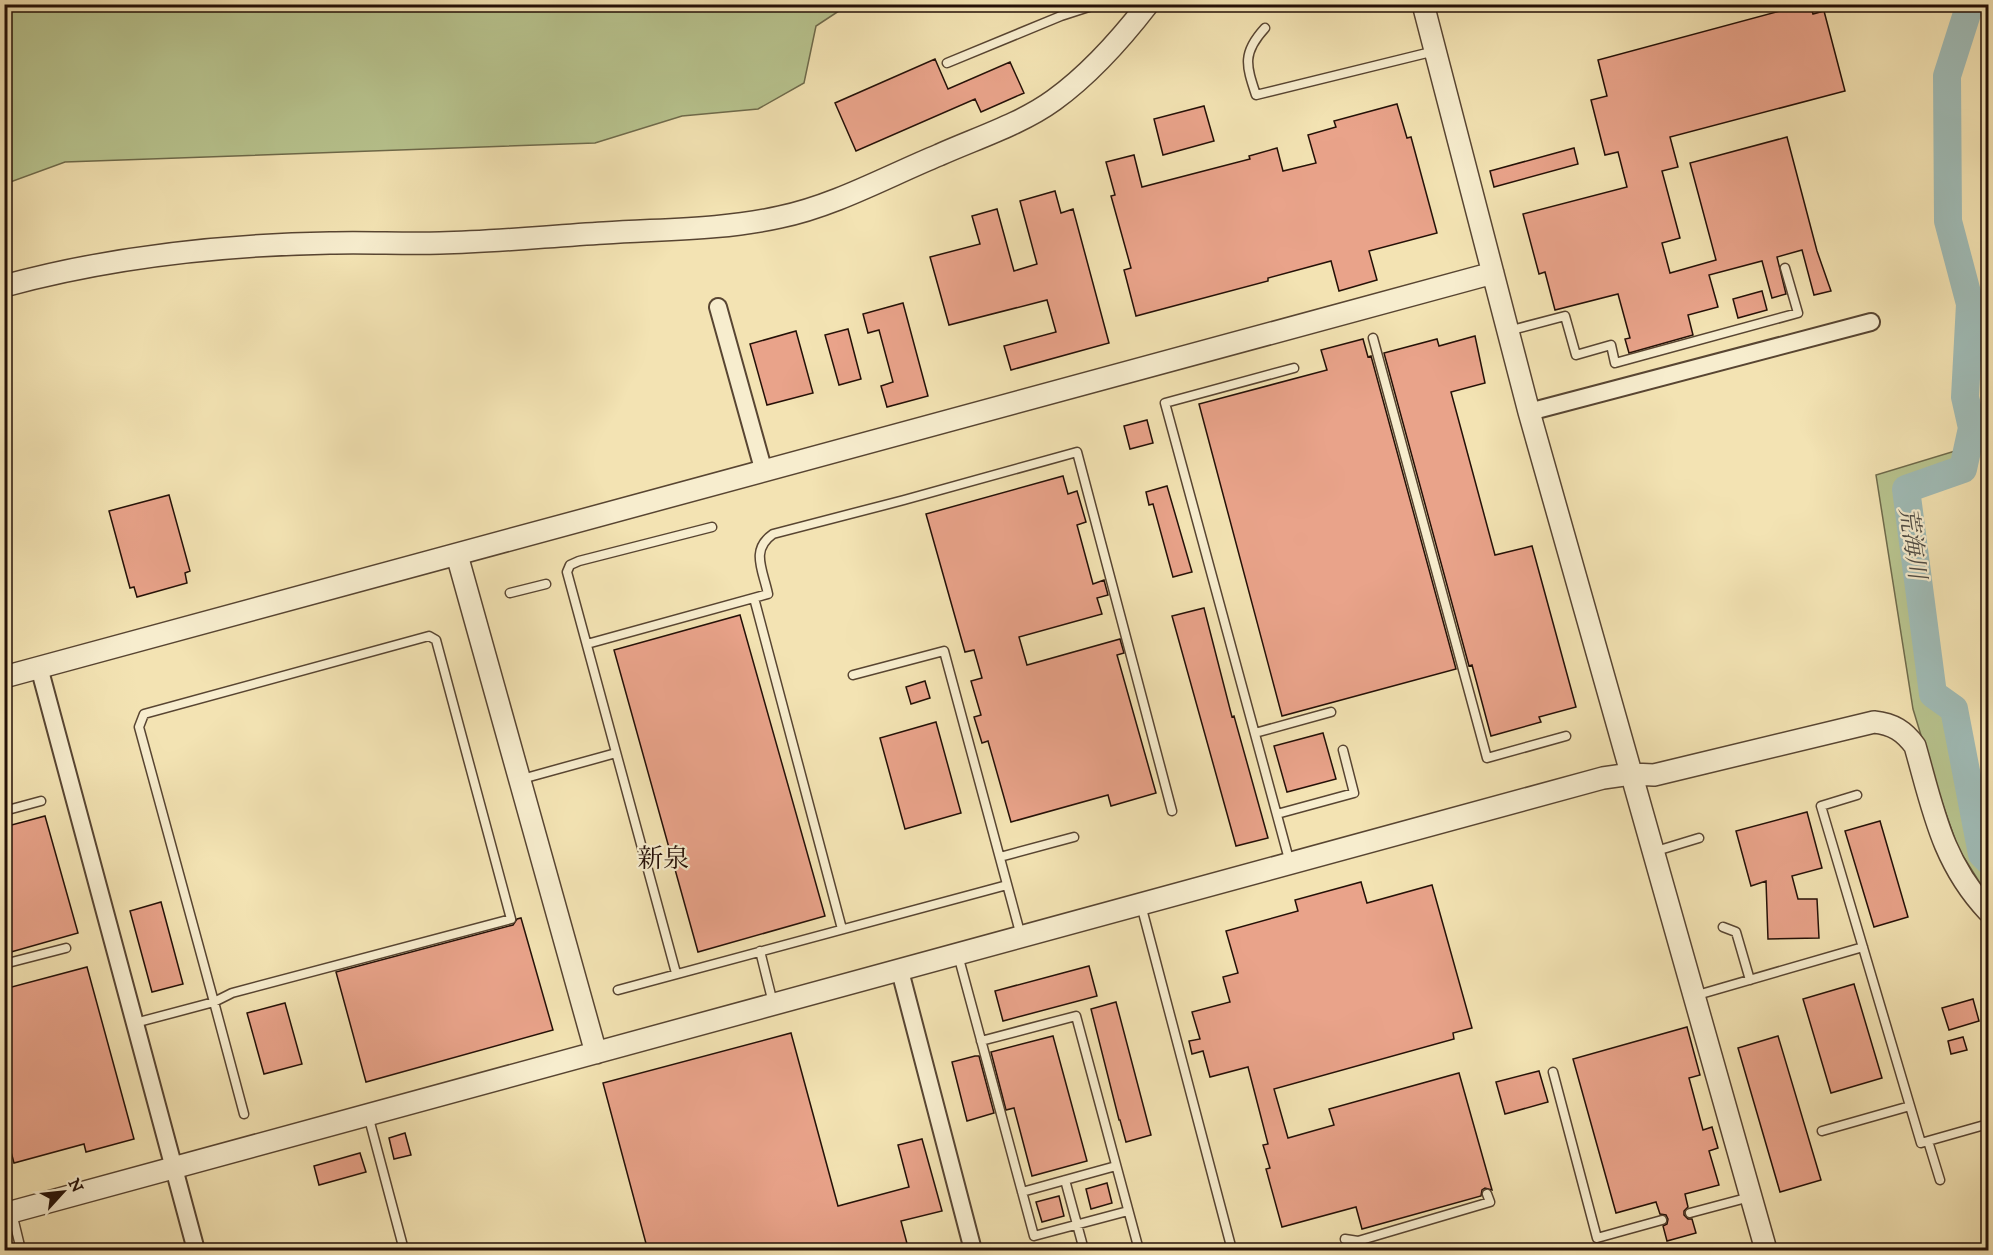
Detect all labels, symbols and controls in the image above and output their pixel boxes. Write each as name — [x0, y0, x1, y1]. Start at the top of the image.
water label: 荒海川 — [1892, 505, 1932, 584]
district label: 新泉 — [637, 843, 689, 876]
north arrow — [33, 1162, 93, 1222]
text: N — [64, 1175, 87, 1196]

